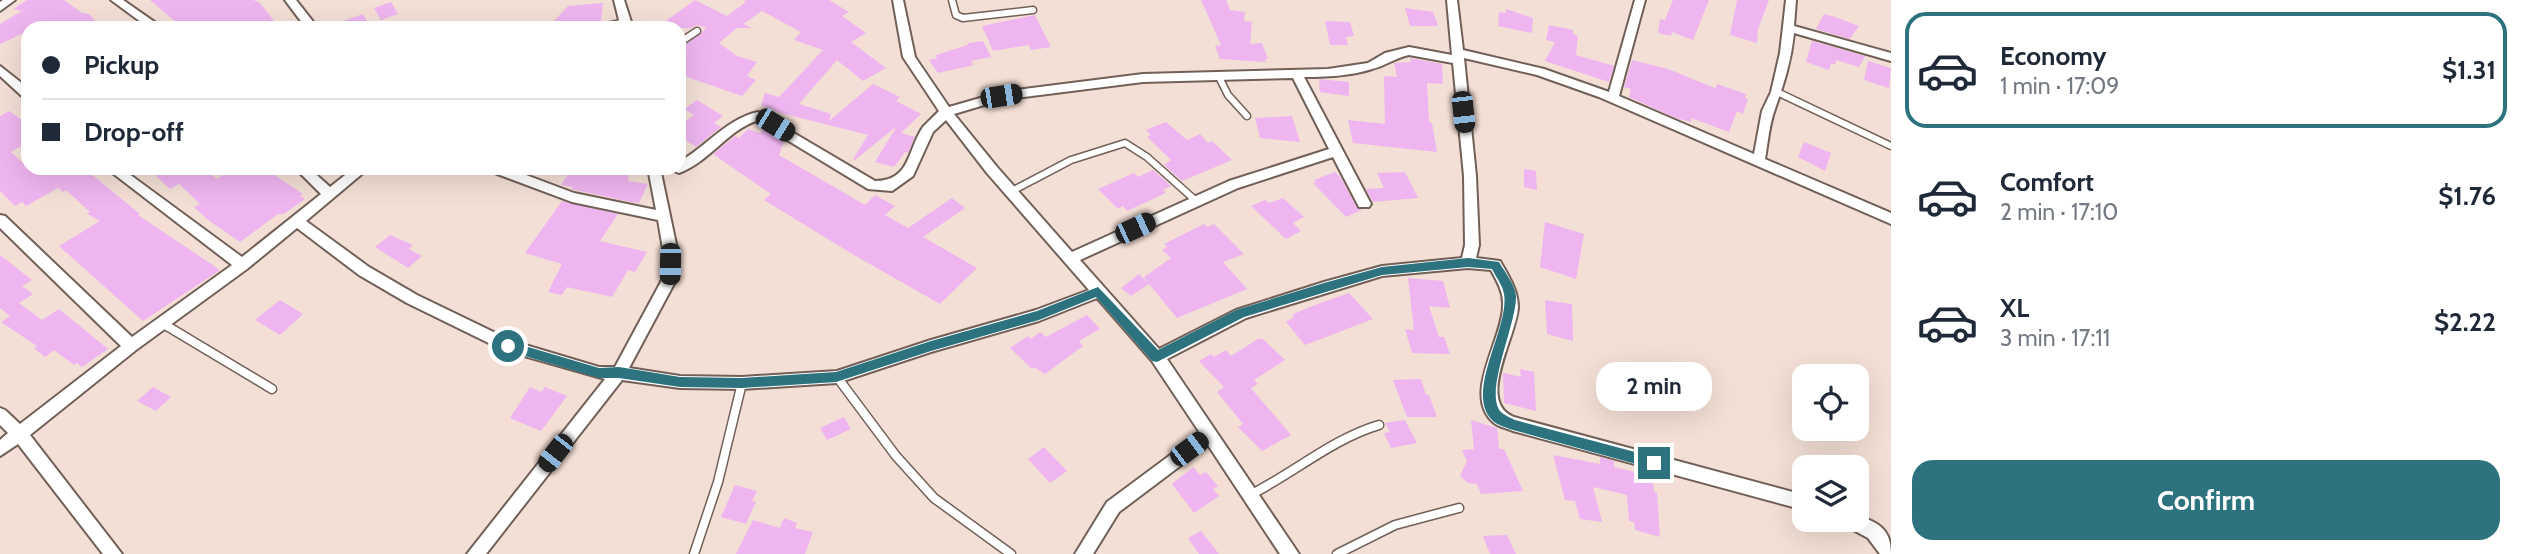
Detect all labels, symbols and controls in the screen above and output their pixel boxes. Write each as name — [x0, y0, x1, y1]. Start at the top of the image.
icon: car — [1916, 39, 1979, 102]
text: Economy — [2000, 40, 2106, 72]
text: Pickup — [84, 49, 159, 81]
text: $1.31 — [2442, 54, 2496, 86]
text: 1 min · 17:09 — [2000, 72, 2119, 100]
car — [979, 82, 1024, 110]
car — [1451, 90, 1476, 134]
car — [752, 105, 799, 145]
text: Drop-off — [84, 116, 184, 148]
icon: car — [1916, 165, 1979, 228]
text: Comfort — [2000, 166, 2094, 198]
text: $1.76 — [2438, 180, 2496, 212]
text: 2 min · 17:10 — [2000, 198, 2118, 226]
car — [1112, 210, 1159, 246]
car — [660, 243, 681, 285]
icon: car — [1916, 291, 1979, 354]
text: XL — [2000, 292, 2029, 324]
text: $2.22 — [2434, 306, 2496, 338]
text: 3 min · 17:11 — [2000, 324, 2110, 352]
route start — [492, 330, 524, 362]
callout: 2 min — [1596, 362, 1712, 410]
map controls — [1792, 364, 1869, 532]
button: locate — [1792, 364, 1869, 441]
text: 2 min — [1626, 372, 1682, 400]
car — [1166, 428, 1213, 470]
car — [534, 430, 577, 476]
route end — [1638, 447, 1670, 479]
button: layers — [1792, 455, 1869, 532]
button: Confirm — [1912, 460, 2500, 540]

